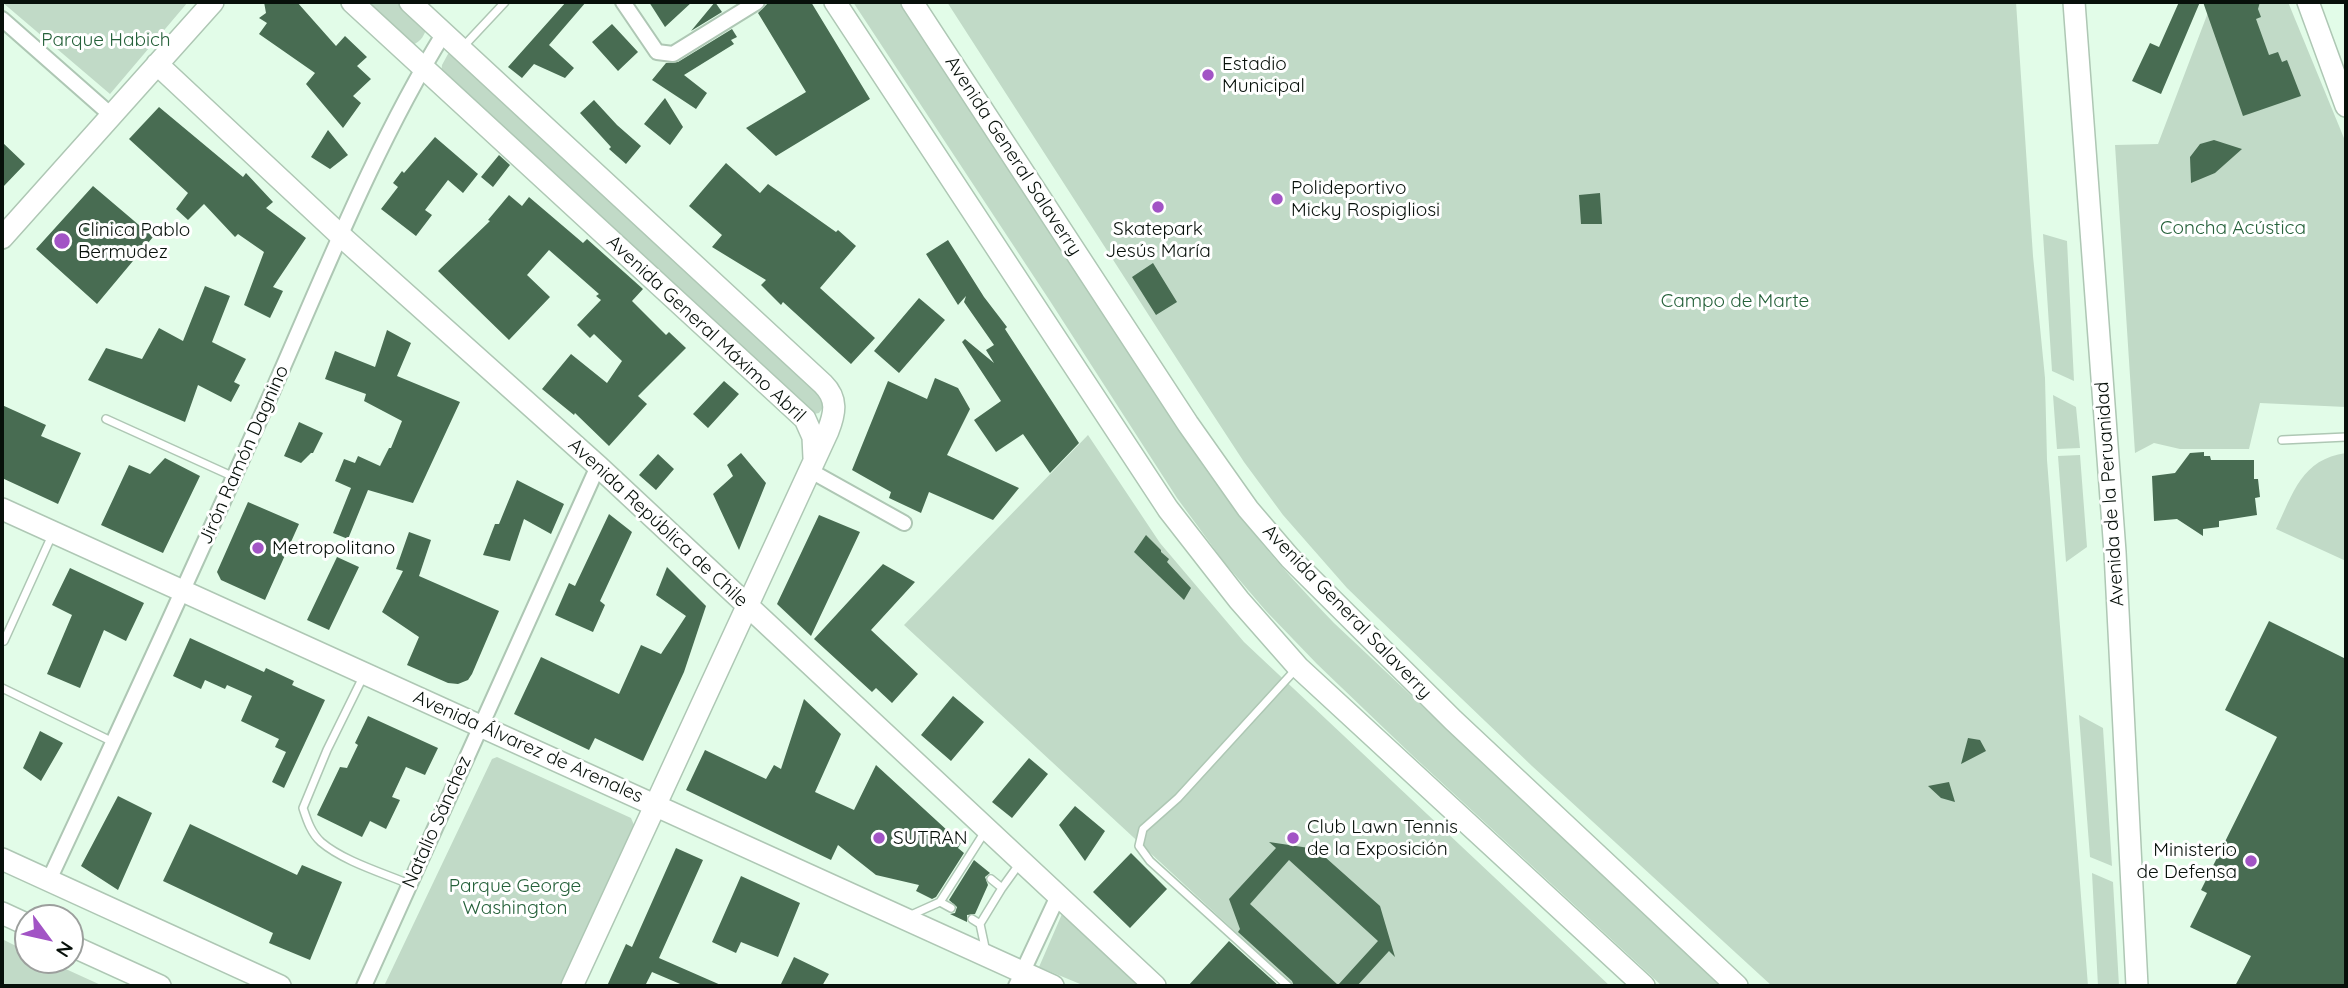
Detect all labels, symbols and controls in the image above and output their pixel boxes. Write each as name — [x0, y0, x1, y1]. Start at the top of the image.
park label: Parque Habich — [41, 29, 171, 51]
street label: Avenida General Salaverry — [940, 52, 1086, 260]
place label: Estadio Municipal — [1222, 53, 1305, 97]
marker: Estadio Municipal — [1200, 67, 1216, 83]
place label: Polideportivo Micky Rospigliosi — [1291, 177, 1440, 221]
marker: Polideportivo Micky Rospigliosi — [1269, 191, 1285, 207]
marker: Skatepark Jesús María — [1150, 199, 1166, 215]
park label: Concha Acústica — [2160, 217, 2306, 239]
place label: Skatepark Jesús María — [1105, 218, 1211, 262]
place label: Clinica Pablo Bermudez — [78, 219, 190, 263]
marker: Clinica Pablo Bermudez — [52, 231, 72, 251]
street label: Avenida General Máximo Abril — [602, 231, 810, 427]
park label: Campo de Marte — [1661, 290, 1809, 312]
street label: Jirón Ramón Dagnino — [194, 362, 294, 548]
street label: Avenida de la Peruanidad — [2091, 381, 2129, 607]
street label: Avenida República de Chile — [563, 434, 753, 612]
street label: Avenida General Salaverry — [1258, 520, 1436, 704]
place label: Metropolitano — [272, 537, 395, 559]
marker: Metropolitano — [250, 540, 266, 556]
street label: Avenida Álvarez de Arenales — [410, 686, 646, 808]
street label: Natalio Sánchez — [398, 752, 476, 892]
place label: Club Lawn Tennis de la Exposición — [1307, 816, 1458, 860]
place label: SUTRAN — [893, 827, 968, 849]
marker: SUTRAN — [871, 830, 887, 846]
marker: Club Lawn Tennis de la Exposición — [1285, 830, 1301, 846]
place label: Ministerio de Defensa — [2137, 839, 2237, 883]
marker: Ministerio de Defensa — [2243, 853, 2259, 869]
park label: Parque George Washington — [449, 875, 581, 919]
north arrow — [14, 904, 84, 974]
text: N — [51, 937, 79, 962]

